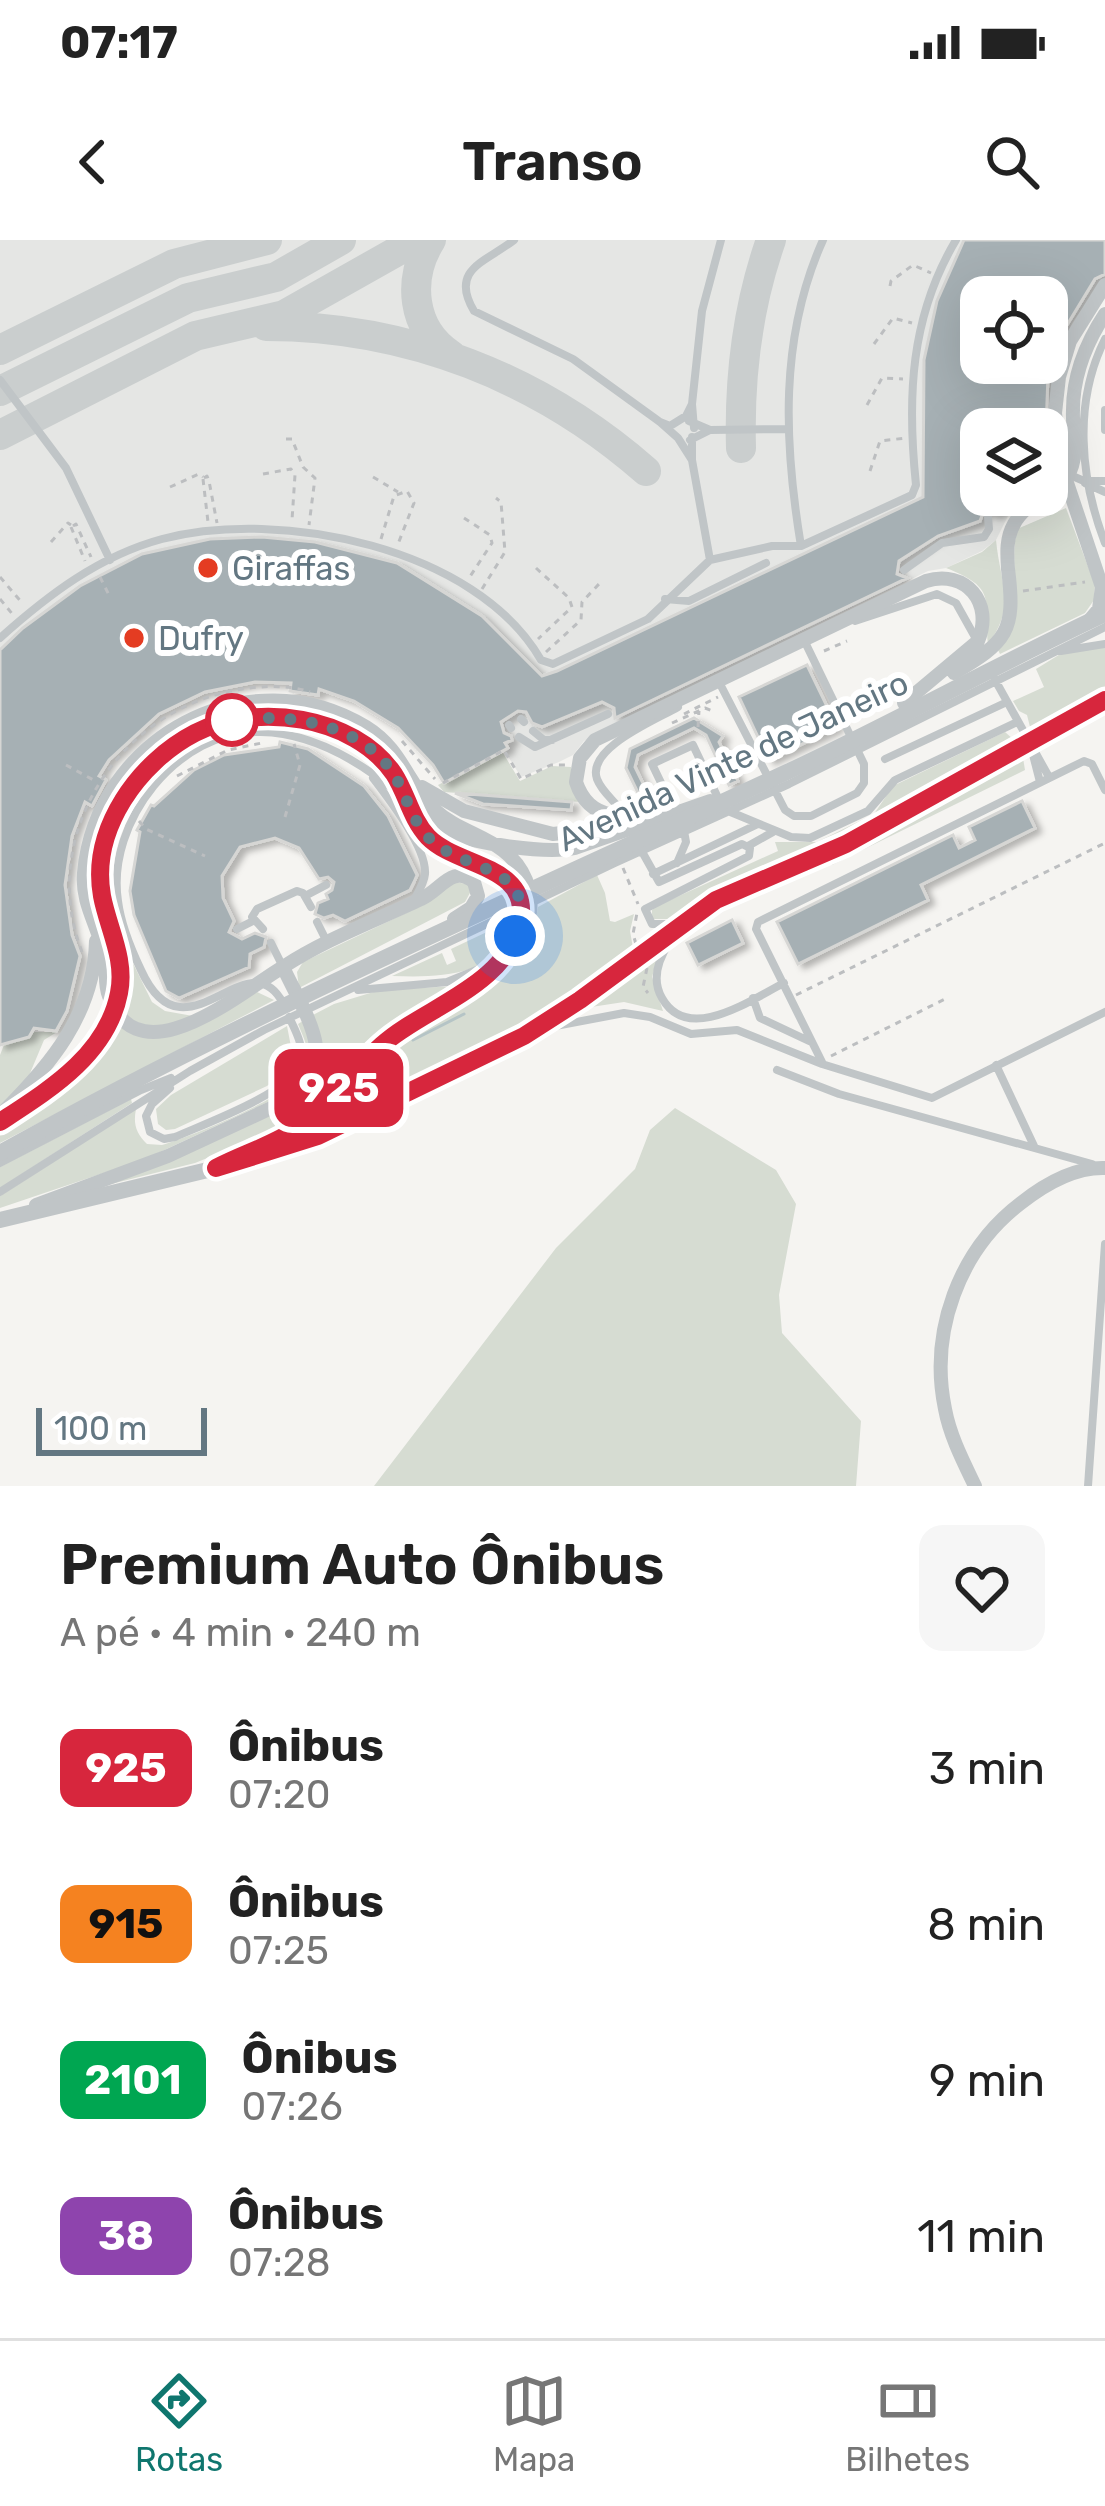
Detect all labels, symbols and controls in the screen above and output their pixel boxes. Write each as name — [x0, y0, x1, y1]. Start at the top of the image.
text: 07:17 — [60, 16, 178, 69]
icon: back — [60, 129, 126, 195]
icon: search — [979, 129, 1045, 195]
text: Transo — [462, 130, 643, 194]
map controls — [960, 276, 1068, 516]
button: locate — [960, 276, 1068, 384]
button: layers — [960, 408, 1068, 516]
place label: Giraffas — [232, 549, 350, 588]
marker: Giraffas — [195, 555, 221, 581]
place label: Dufry — [158, 619, 244, 658]
marker: Dufry — [121, 625, 147, 651]
street label: Avenida Vinte de Janeiro — [552, 663, 914, 859]
unlabelled marker — [207, 695, 257, 745]
your location — [485, 906, 545, 966]
line badge: 925 — [270, 1049, 408, 1127]
text: 925 — [298, 1063, 380, 1113]
scale bar — [36, 1402, 207, 1455]
text: 100 m — [54, 1409, 147, 1448]
button: heart — [919, 1525, 1045, 1651]
text: Premium Auto Ônibus — [60, 1531, 664, 1598]
text: A pé · 4 min · 240 m — [60, 1610, 421, 1656]
text: Ônibus — [228, 1719, 384, 1772]
text: 3 min — [929, 1742, 1045, 1795]
text: 925 — [85, 1743, 167, 1793]
text: 07:20 — [228, 1772, 330, 1818]
text: Ônibus — [228, 1875, 384, 1928]
text: 8 min — [927, 1898, 1045, 1951]
text: 915 — [89, 1899, 163, 1949]
text: 07:25 — [228, 1928, 329, 1974]
text: Ônibus — [242, 2031, 398, 2084]
text: 9 min — [929, 2054, 1045, 2107]
text: 2101 — [84, 2055, 182, 2105]
text: 07:26 — [242, 2084, 343, 2130]
text: Ônibus — [228, 2187, 384, 2240]
text: 11 min — [917, 2210, 1045, 2263]
text: 38 — [98, 2211, 154, 2261]
text: 07:28 — [228, 2240, 330, 2286]
tab: Rotas — [135, 2368, 223, 2479]
tab: Mapa — [493, 2368, 575, 2479]
tab: Bilhetes — [845, 2368, 970, 2479]

